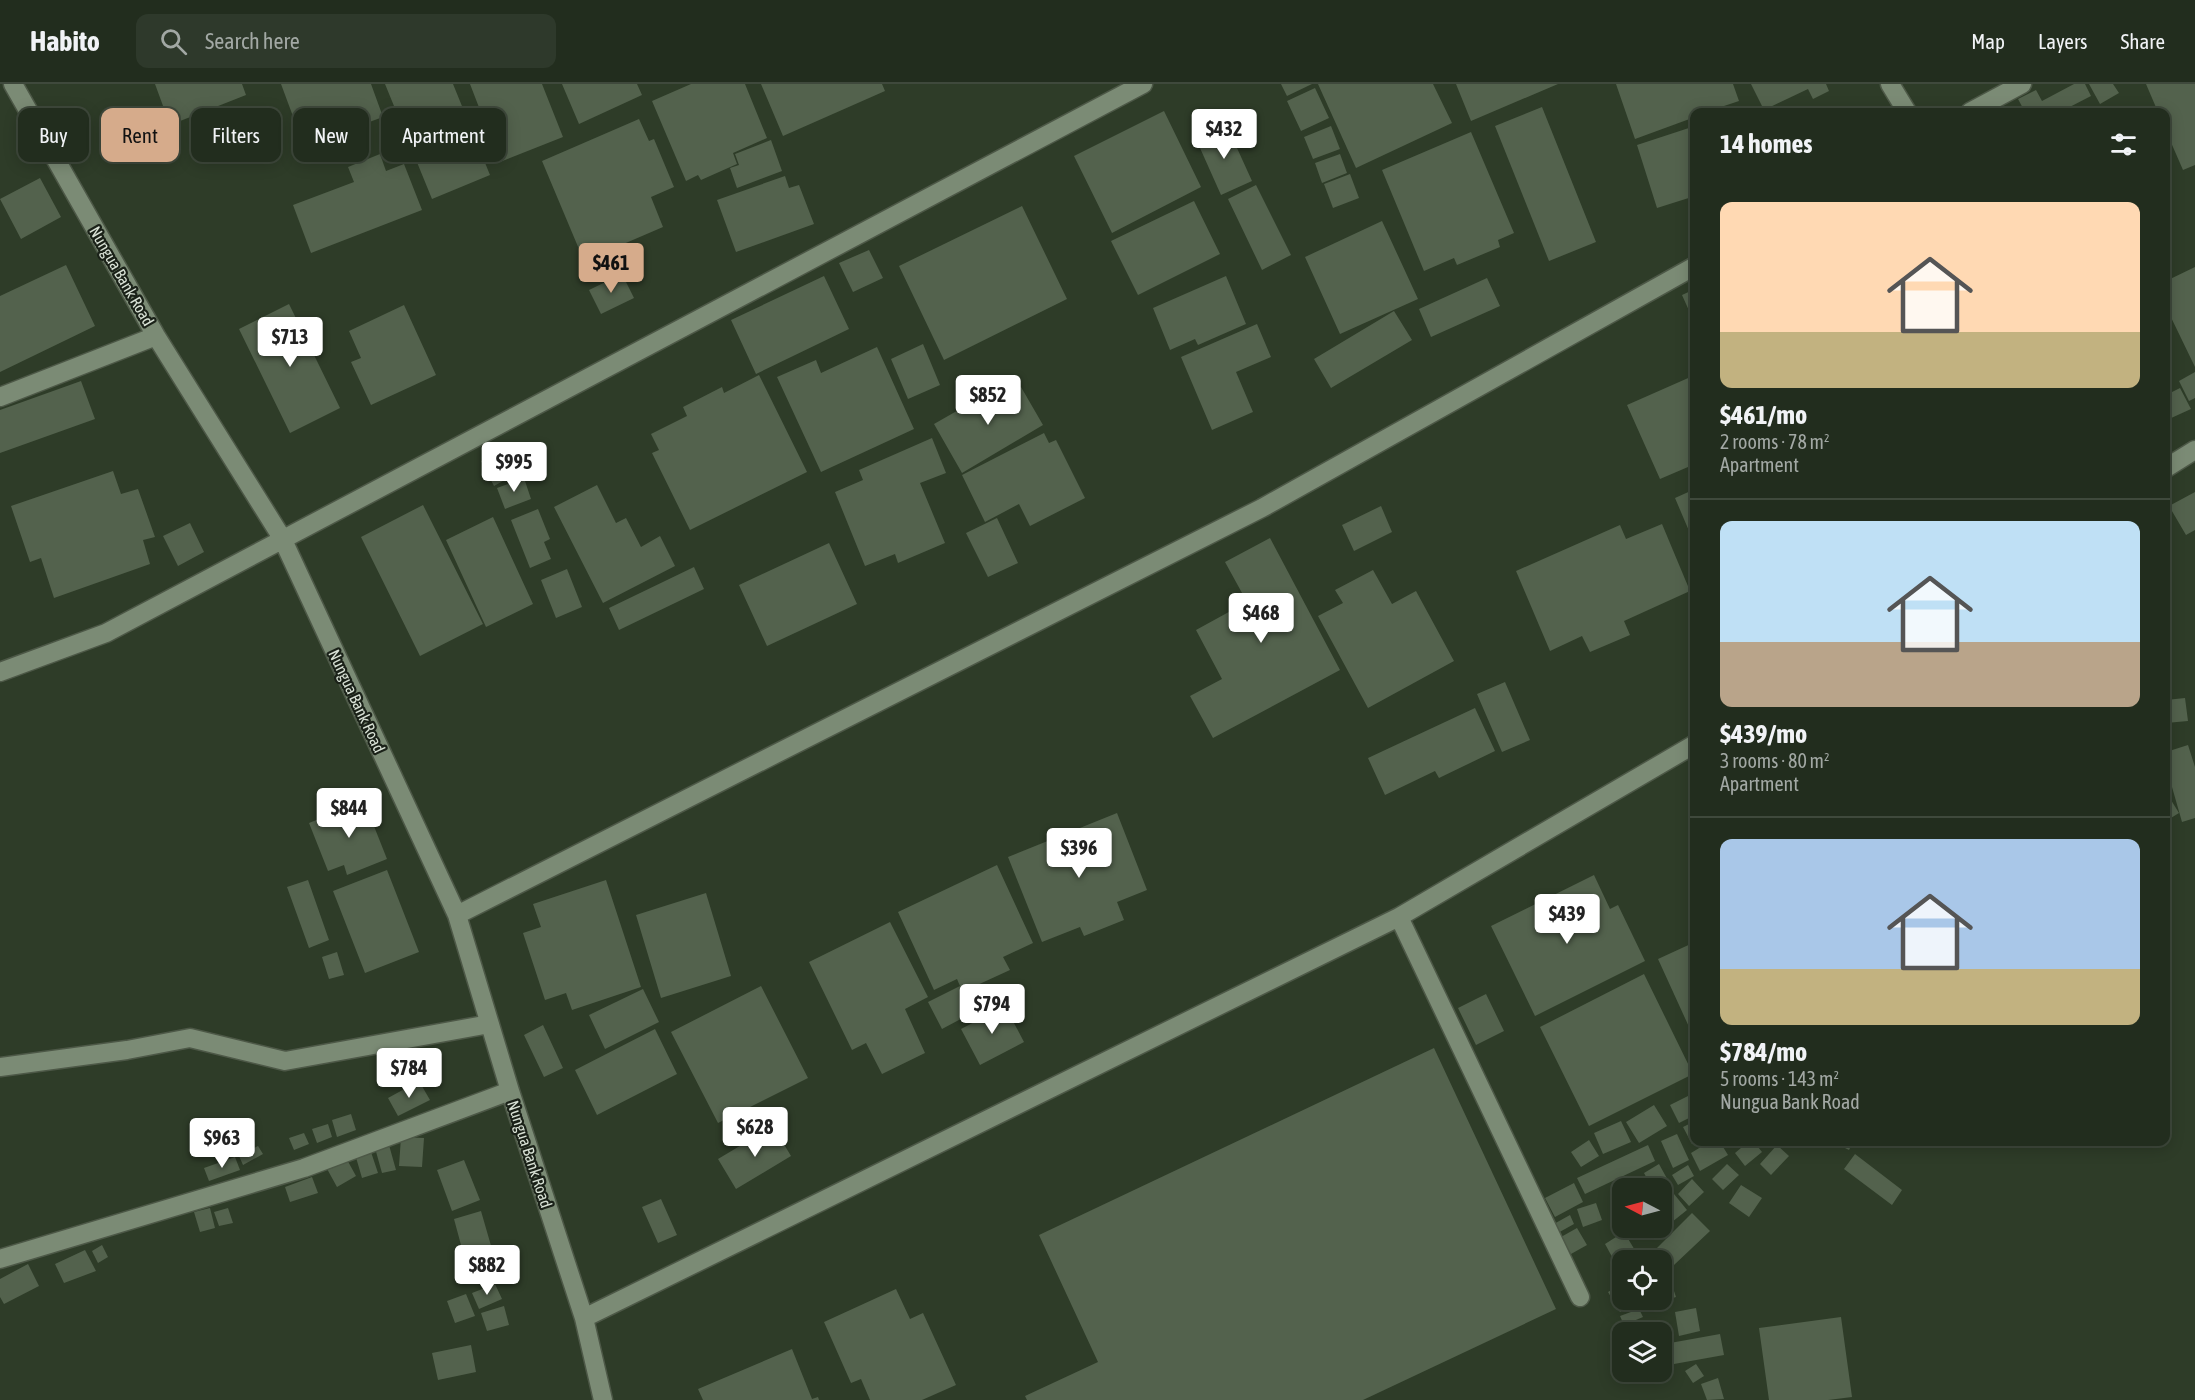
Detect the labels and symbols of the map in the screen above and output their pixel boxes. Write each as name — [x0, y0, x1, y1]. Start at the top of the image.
pin: $432 — [1188, 109, 1260, 160]
street label: Nungua Bank Road — [85, 223, 158, 329]
pin: $461 — [575, 243, 647, 294]
pin: $713 — [254, 317, 326, 368]
pin: $852 — [952, 375, 1024, 426]
pin: $995 — [478, 442, 550, 493]
pin: $468 — [1225, 593, 1297, 644]
street label: Nungua Bank Road — [324, 647, 389, 756]
pin: $844 — [313, 788, 385, 839]
pin: $396 — [1043, 828, 1115, 879]
pin: $439 — [1531, 894, 1603, 945]
pin: $794 — [956, 984, 1028, 1035]
pin: $784 — [373, 1048, 445, 1099]
street label: Nungua Bank Road — [503, 1098, 556, 1210]
pin: $628 — [719, 1107, 791, 1158]
pin: $963 — [186, 1118, 258, 1169]
north arrow — [1612, 1178, 1672, 1238]
pin: $882 — [451, 1245, 523, 1296]

